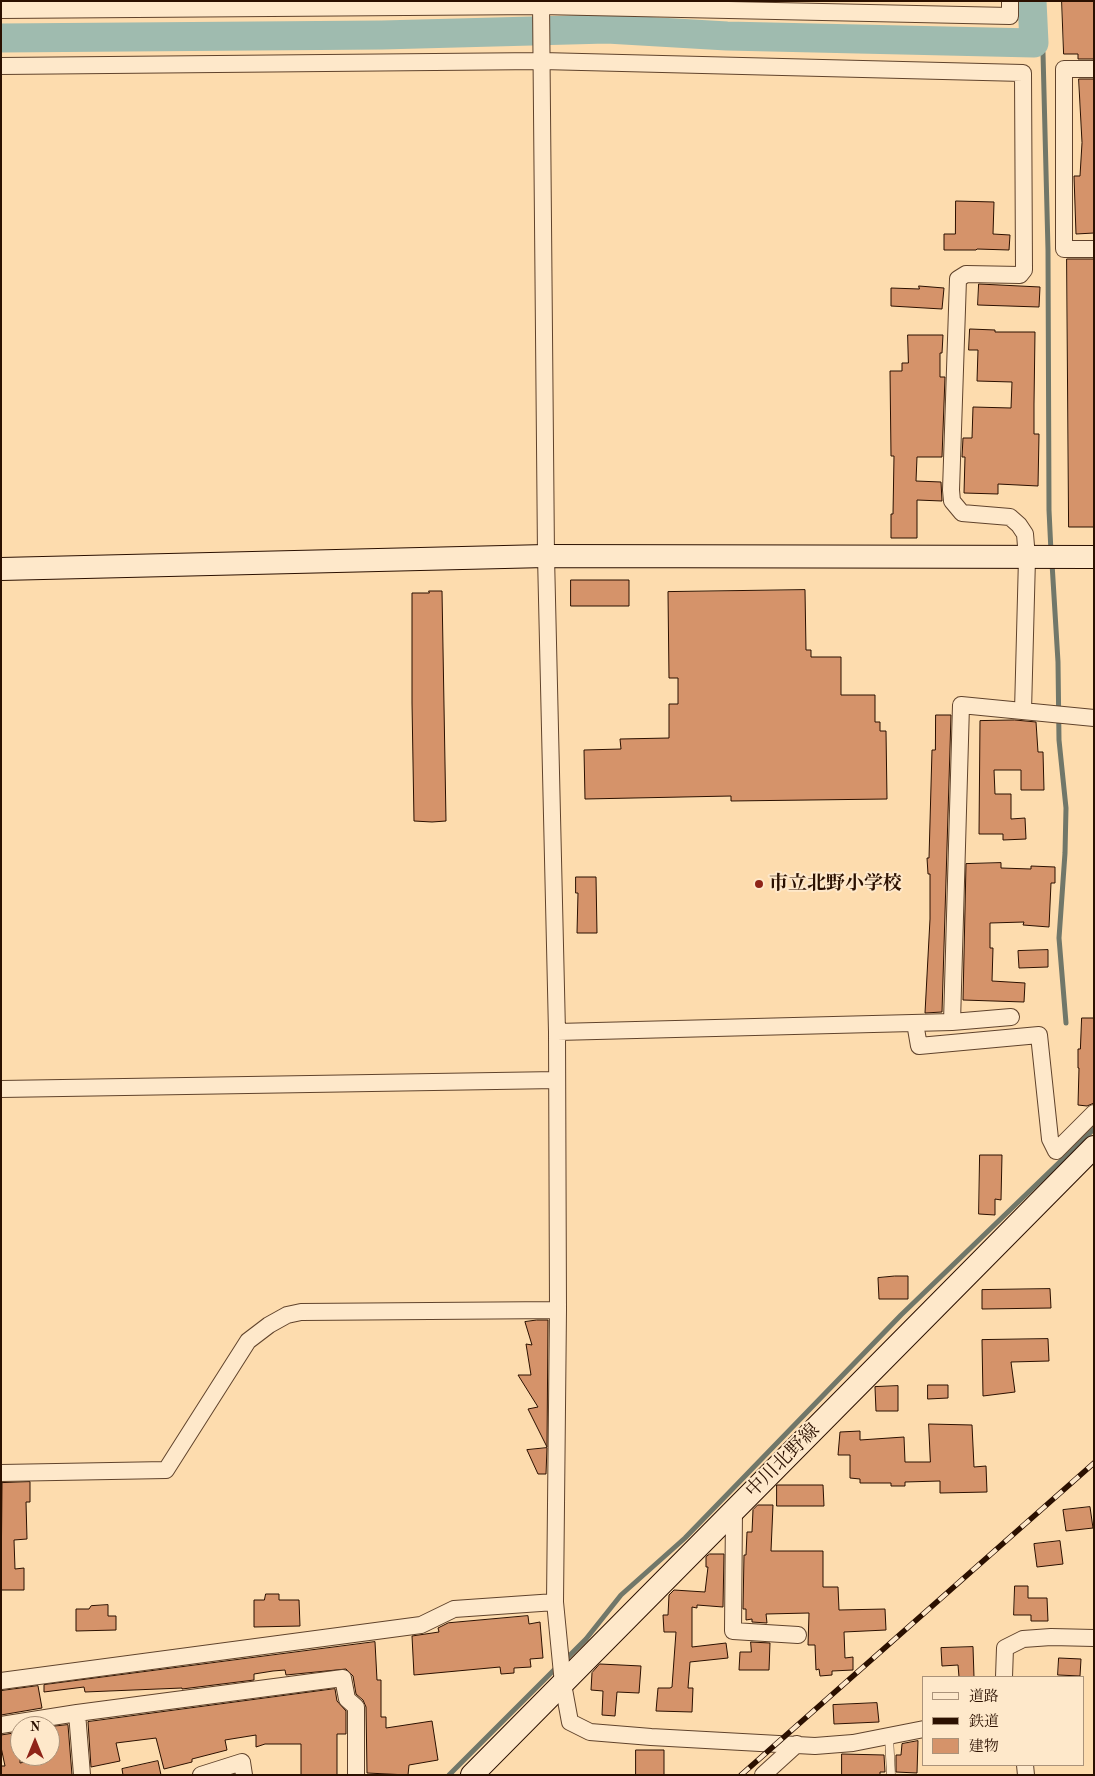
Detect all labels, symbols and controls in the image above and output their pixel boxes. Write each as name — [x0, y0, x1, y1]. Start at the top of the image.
place label: 市立北野小学校 — [769, 873, 902, 895]
marker: 市立北野小学校 — [753, 878, 765, 890]
street label: 中川北野線 — [741, 1419, 825, 1503]
legend — [922, 1676, 1085, 1766]
text: 道路 — [969, 1690, 999, 1705]
text: 鉄道 — [969, 1715, 999, 1730]
north arrow — [10, 1716, 60, 1766]
text: N — [30, 1720, 40, 1734]
text: 建物 — [969, 1740, 999, 1755]

